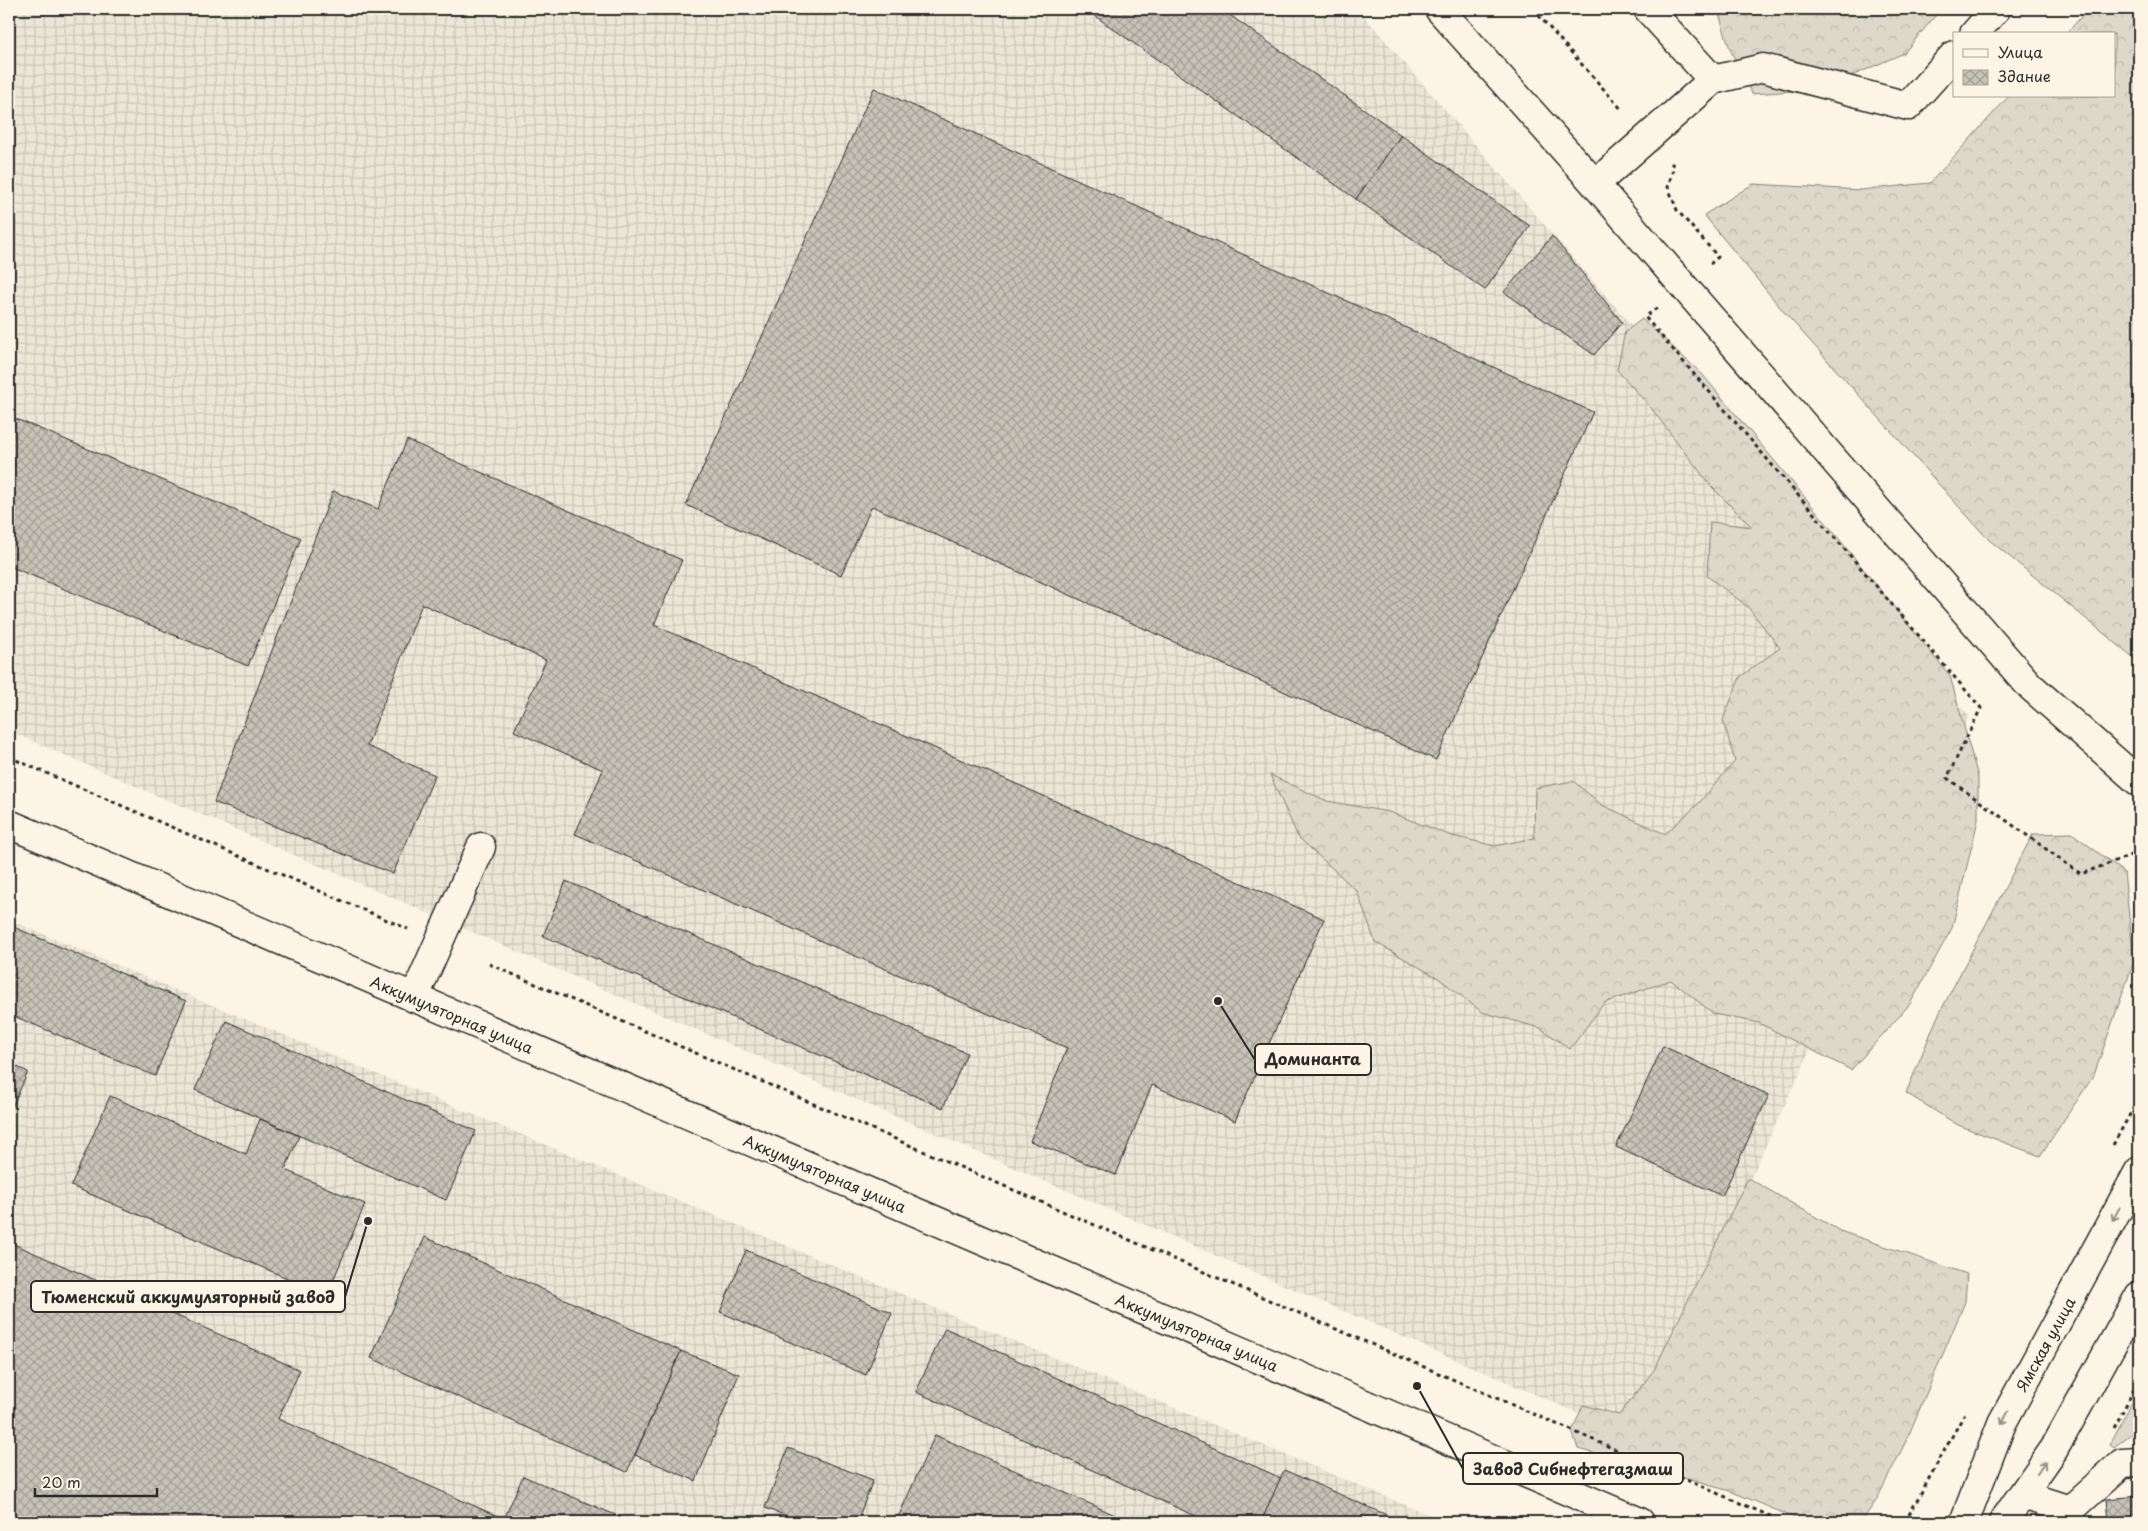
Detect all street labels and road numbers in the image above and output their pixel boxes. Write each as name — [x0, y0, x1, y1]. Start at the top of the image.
street label: Аккумуляторная улица — [367, 969, 537, 1059]
street label: Аккумуляторная улица — [740, 1128, 910, 1218]
street label: Аккумуляторная улица — [1112, 1287, 1282, 1377]
street label: Ямская улица — [2010, 1292, 2081, 1395]

